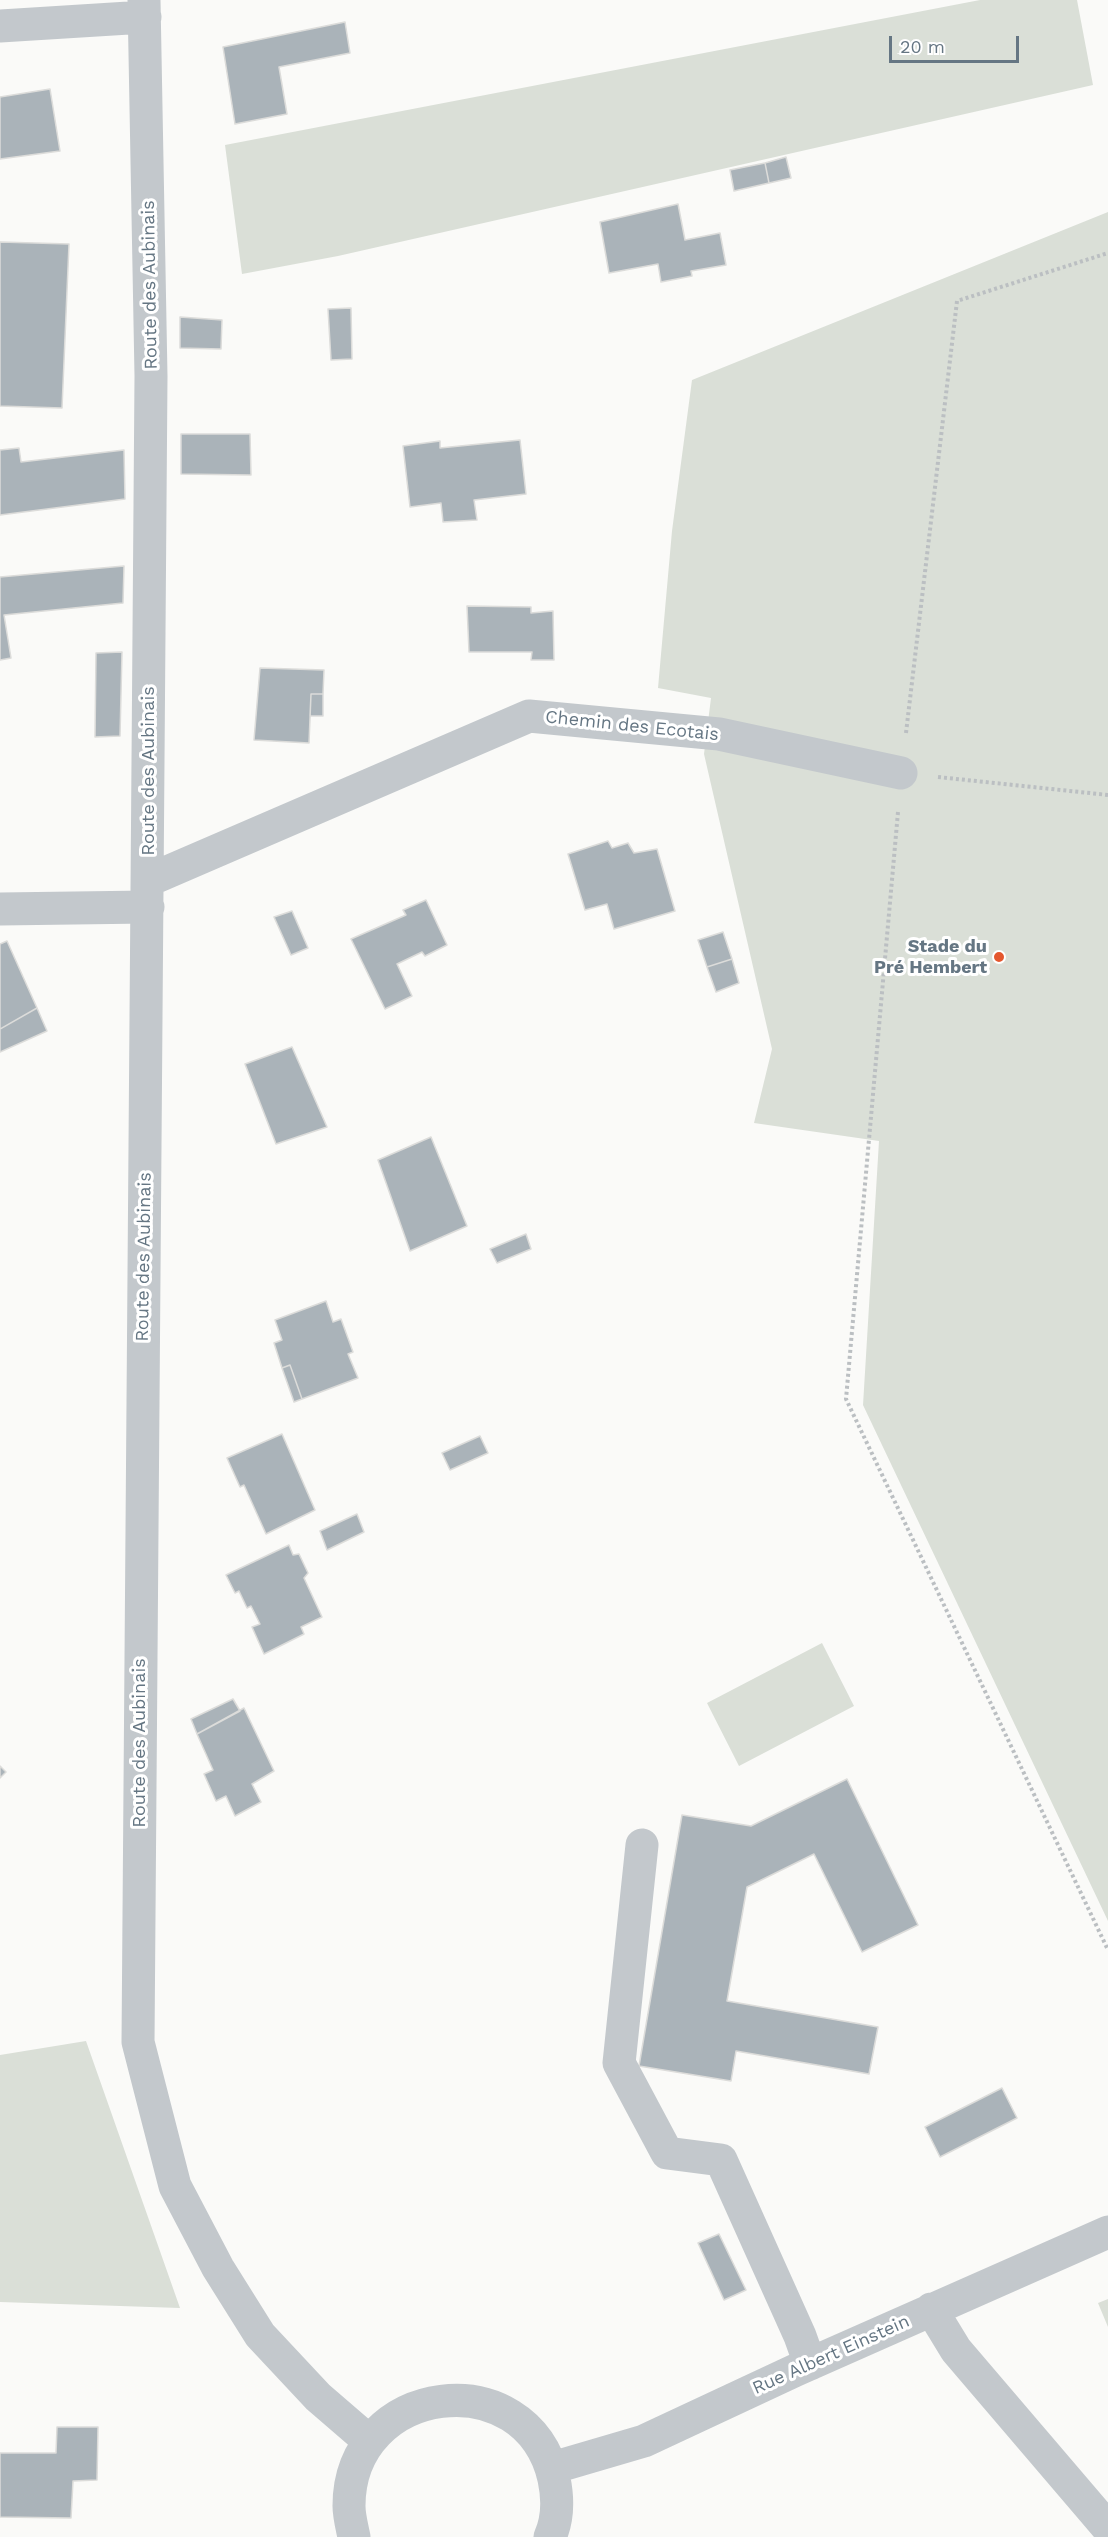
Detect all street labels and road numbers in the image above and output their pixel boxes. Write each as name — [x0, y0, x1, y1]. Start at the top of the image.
street label: Route des Aubinais — [138, 200, 162, 370]
street label: Route des Aubinais — [138, 686, 160, 856]
street label: Chemin des Ecotais — [544, 706, 720, 746]
street label: Route des Aubinais — [132, 1172, 156, 1342]
street label: Route des Aubinais — [129, 1658, 151, 1828]
street label: Rue Albert Einstein — [749, 2311, 913, 2399]

